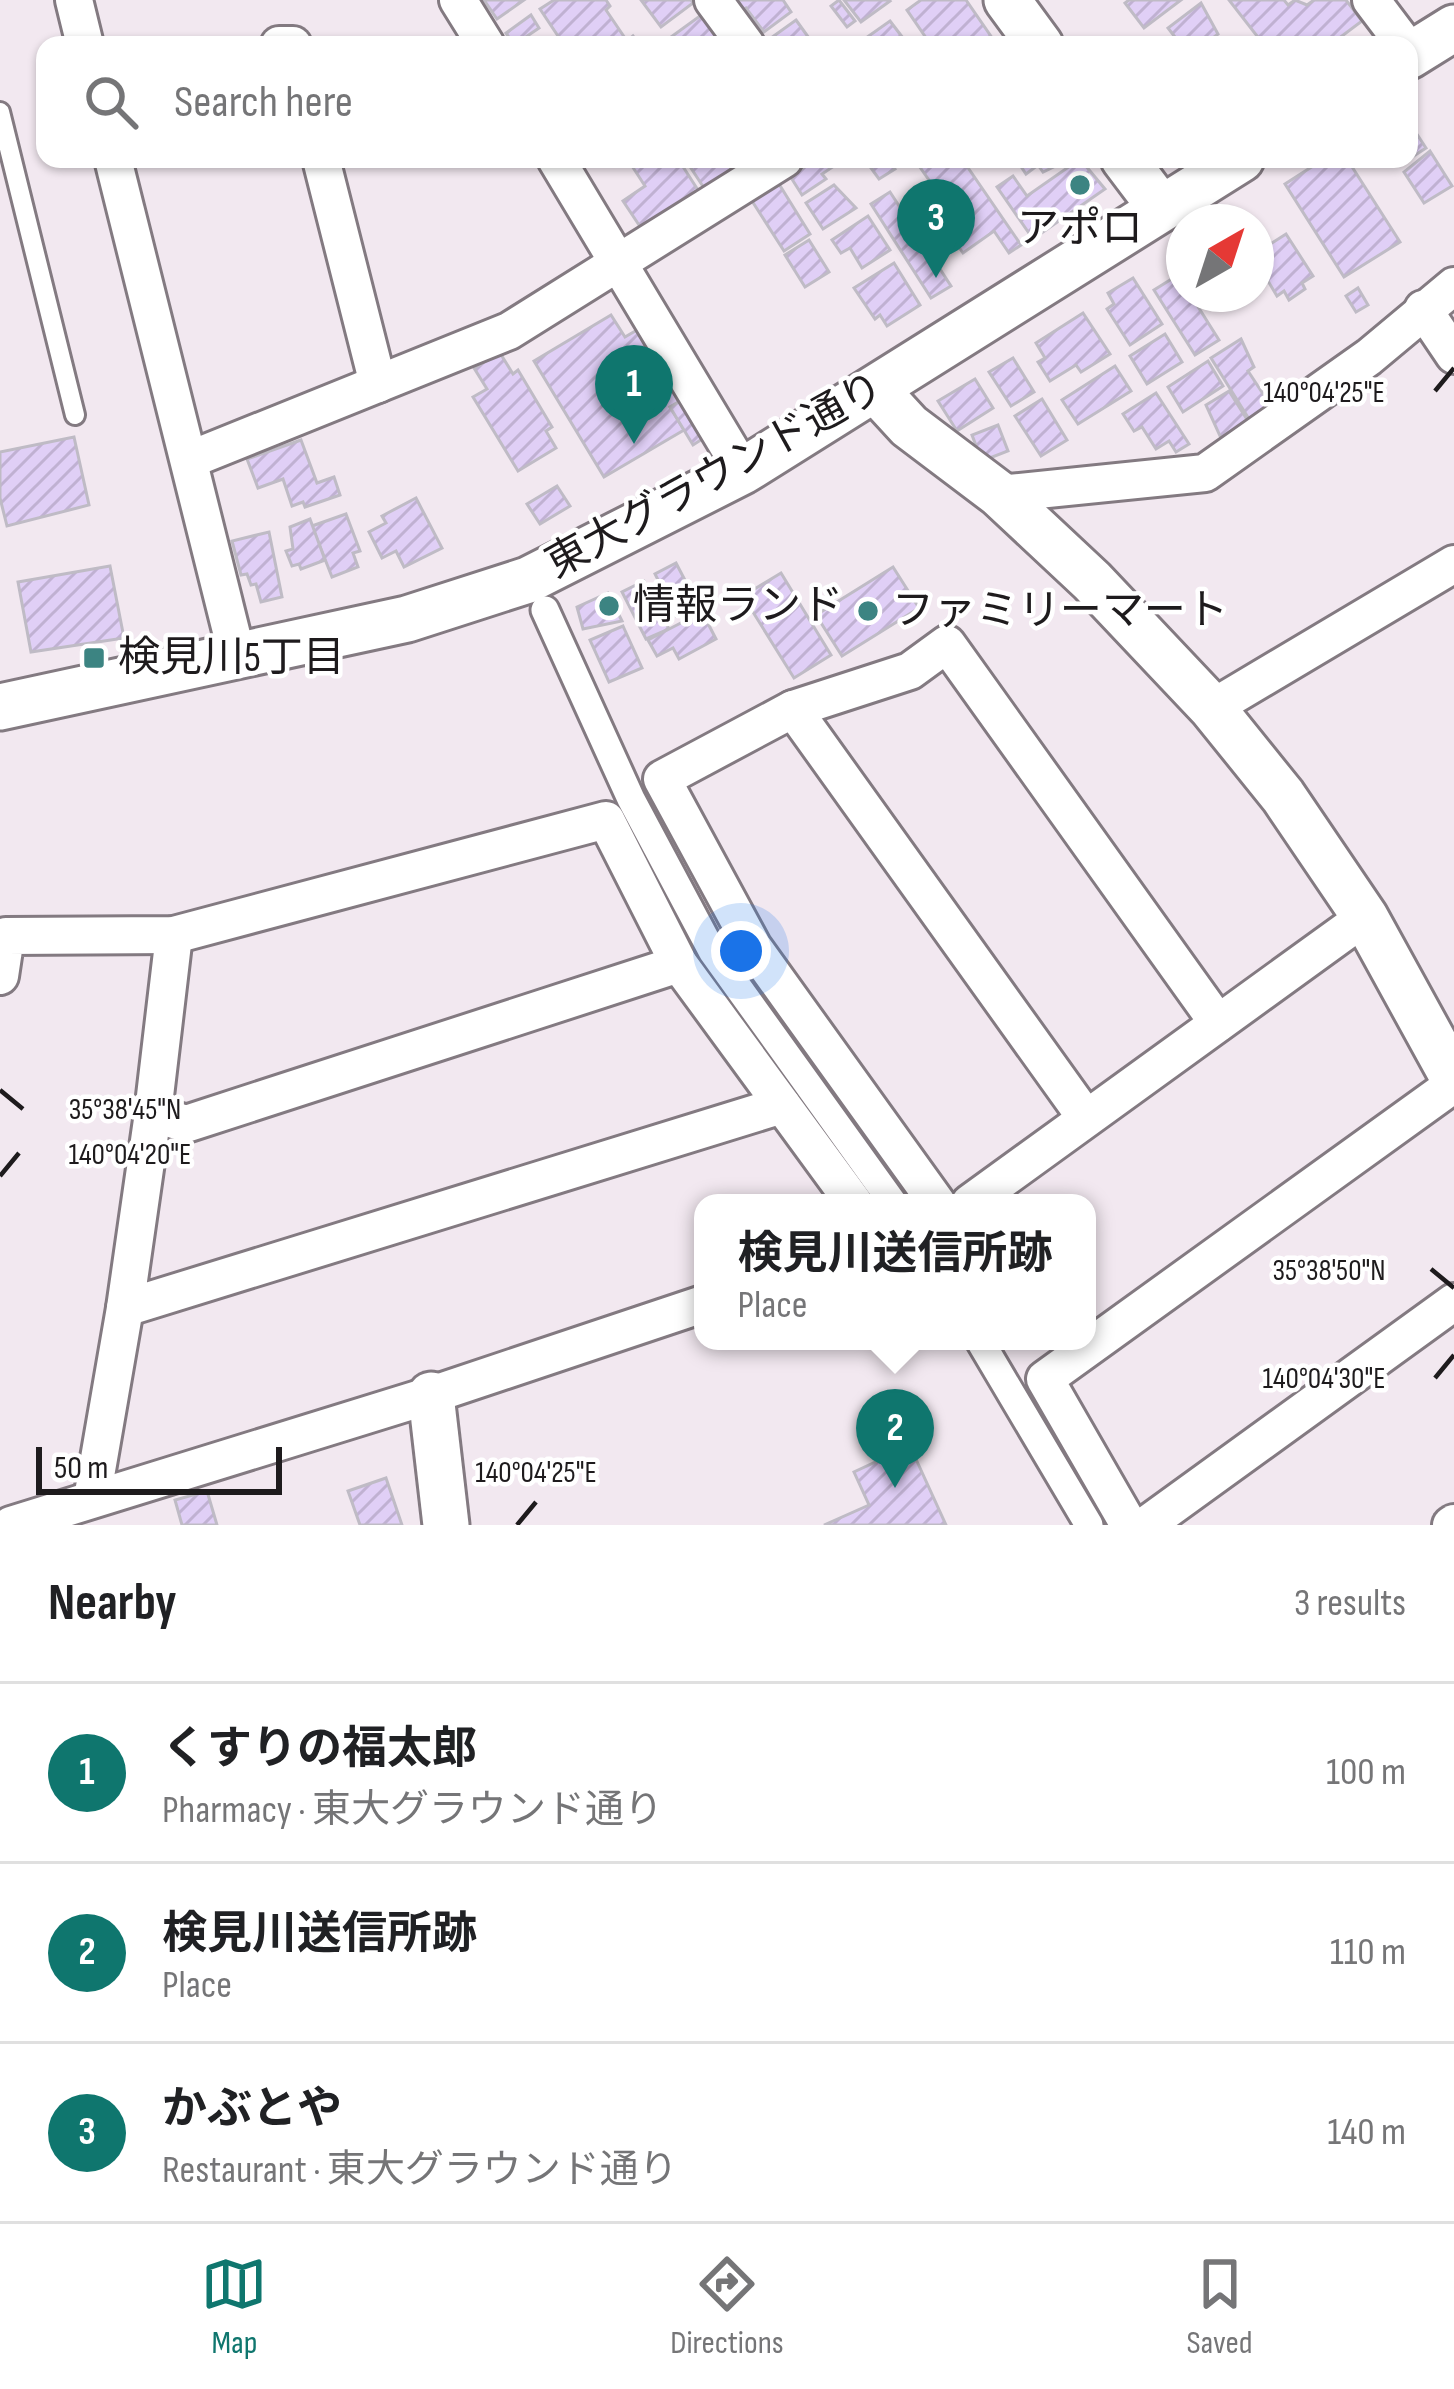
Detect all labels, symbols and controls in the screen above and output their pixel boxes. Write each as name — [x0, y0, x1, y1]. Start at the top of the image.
search box — [36, 36, 1418, 168]
icon: search — [78, 69, 144, 135]
text: Search here — [174, 75, 353, 130]
marker: アポロ — [1067, 172, 1093, 198]
pin: 3 — [897, 179, 975, 278]
place label: アポロ — [1017, 204, 1143, 255]
north arrow — [1166, 204, 1274, 312]
pin: 1 — [595, 345, 673, 444]
street label: 東大グラウンド通り — [537, 362, 893, 590]
text: 140°04'25"E — [1263, 375, 1385, 411]
place label: 情報ランド — [633, 581, 843, 632]
place label: ファミリーマート — [892, 586, 1228, 637]
marker: 情報ランド — [596, 593, 622, 619]
marker: ファミリーマート — [855, 598, 881, 624]
place label: 検見川5丁目 — [118, 633, 345, 684]
marker: 検見川5丁目 — [81, 645, 107, 671]
your location — [711, 921, 771, 981]
text: 35°38'45"N — [69, 1092, 181, 1128]
text: 140°04'20"E — [69, 1137, 191, 1173]
popup — [694, 1194, 1096, 1350]
text: 検見川送信所跡 — [737, 1227, 1053, 1282]
text: 35°38'50"N — [1272, 1253, 1386, 1289]
text: Place — [737, 1282, 807, 1329]
text: 140°04'30"E — [1262, 1361, 1386, 1397]
pin: 2 — [856, 1389, 934, 1488]
scale bar — [36, 1441, 282, 1494]
text: 50 m — [54, 1448, 108, 1488]
text: 140°04'25"E — [475, 1455, 597, 1491]
text: Nearby — [48, 1573, 177, 1634]
text: 3 results — [1294, 1580, 1406, 1627]
text: くすりの福太郎 — [162, 1722, 477, 1777]
text: 1 — [79, 1749, 95, 1796]
text: 100 m — [1326, 1749, 1406, 1796]
text: Pharmacy · 東大グラウンド通り — [162, 1787, 663, 1834]
text: 検見川送信所跡 — [162, 1907, 477, 1962]
text: 2 — [78, 1929, 96, 1976]
text: 110 m — [1330, 1929, 1406, 1976]
text: Place — [162, 1962, 232, 2009]
text: かぶとや — [162, 2082, 342, 2137]
text: 3 — [78, 2109, 96, 2156]
text: 140 m — [1327, 2109, 1406, 2156]
text: Restaurant · 東大グラウンド通り — [162, 2147, 678, 2194]
tab: Map — [201, 2251, 267, 2363]
tab: Directions — [670, 2251, 784, 2363]
tab: Saved — [1186, 2251, 1253, 2363]

